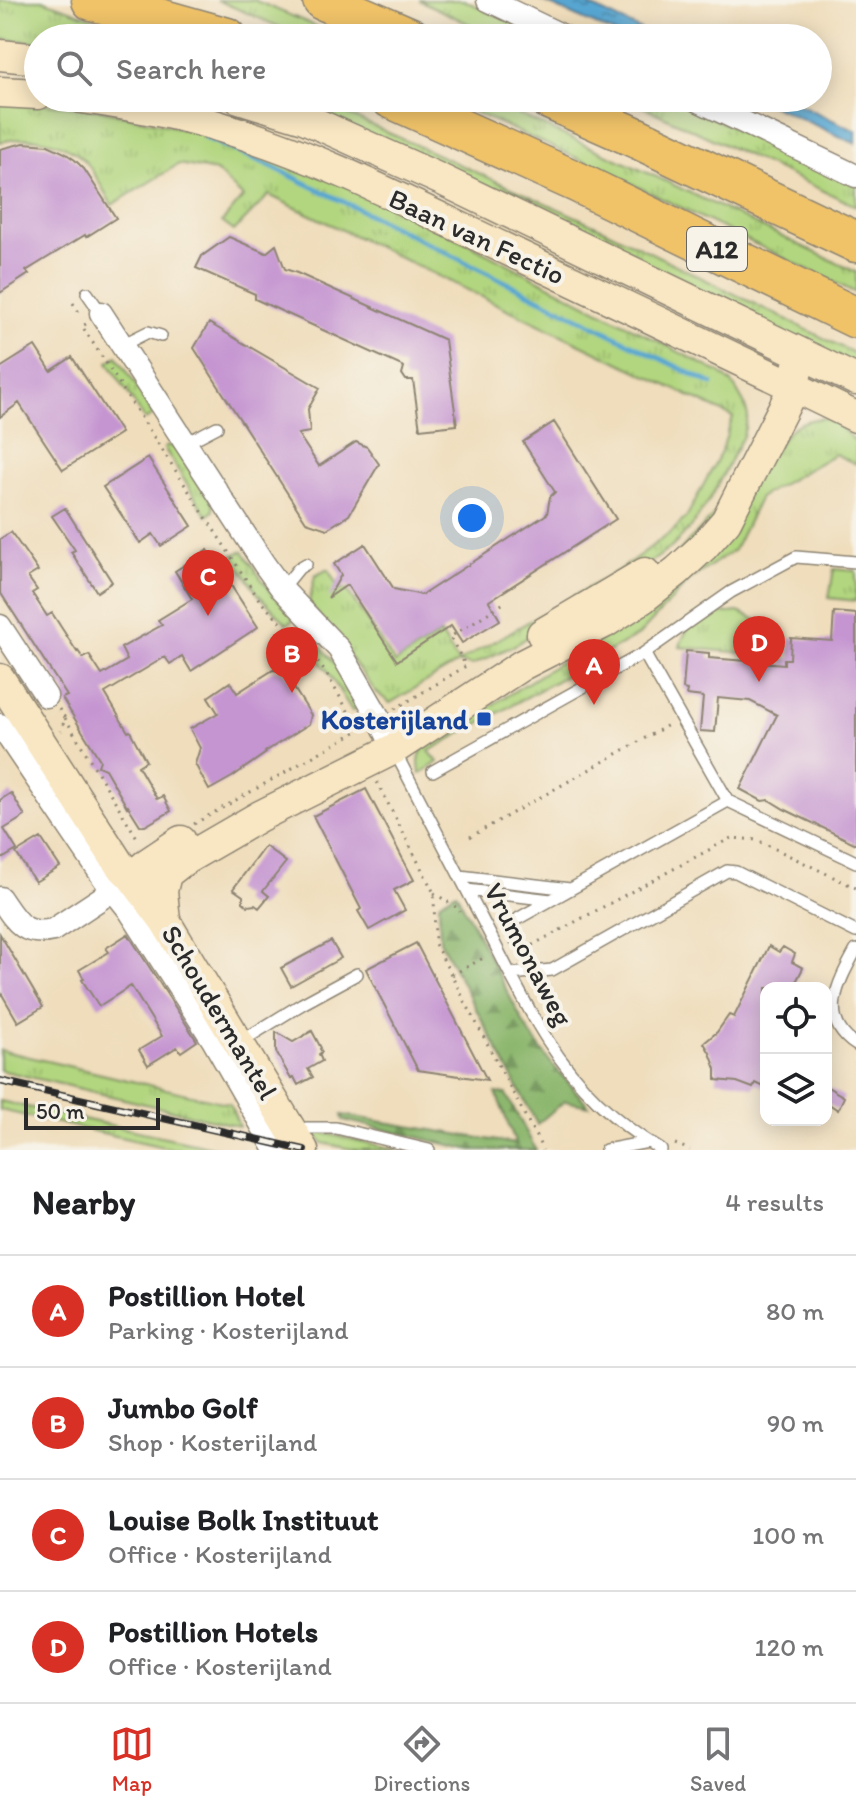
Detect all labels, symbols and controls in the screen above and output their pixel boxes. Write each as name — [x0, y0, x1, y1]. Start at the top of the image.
search box — [24, 24, 832, 112]
icon: search — [52, 46, 96, 90]
text: Search here — [116, 50, 266, 87]
street label: Baan van Fectio — [384, 180, 570, 292]
road number: A12 — [687, 227, 747, 271]
your location — [452, 498, 492, 538]
pin: C — [182, 550, 234, 616]
pin: D — [733, 616, 785, 682]
pin: B — [266, 627, 318, 693]
pin: A — [568, 639, 620, 705]
place label: Kosterijland — [321, 702, 469, 736]
marker: Kosterijland — [475, 710, 493, 728]
street label: Vrumonaweg — [477, 877, 581, 1032]
street label: Schoudermantel — [155, 919, 285, 1105]
map controls — [760, 982, 832, 1126]
button: locate — [760, 982, 832, 1054]
button: layers — [760, 1054, 832, 1126]
scale bar — [24, 1094, 160, 1130]
text: 50 m — [36, 1098, 85, 1125]
text: Nearby — [32, 1182, 135, 1223]
text: 4 results — [725, 1186, 824, 1218]
text: Postillion Hotel — [108, 1277, 305, 1314]
text: A — [50, 1295, 66, 1327]
text: 80 m — [766, 1295, 824, 1327]
text: Parking · Kosterijland — [108, 1314, 349, 1346]
text: Jumbo Golf — [108, 1389, 258, 1426]
text: B — [50, 1407, 66, 1439]
text: 90 m — [767, 1407, 824, 1439]
text: Shop · Kosterijland — [108, 1426, 317, 1458]
text: Louise Bolk Instituut — [108, 1501, 378, 1538]
text: C — [50, 1519, 66, 1551]
text: 100 m — [752, 1519, 824, 1551]
text: Office · Kosterijland — [108, 1538, 332, 1570]
text: Postillion Hotels — [108, 1613, 318, 1650]
text: D — [49, 1631, 67, 1663]
text: 120 m — [755, 1631, 824, 1663]
text: Office · Kosterijland — [108, 1650, 332, 1682]
tab: Map — [110, 1722, 154, 1797]
tab: Directions — [374, 1722, 470, 1797]
tab: Saved — [690, 1722, 746, 1797]

